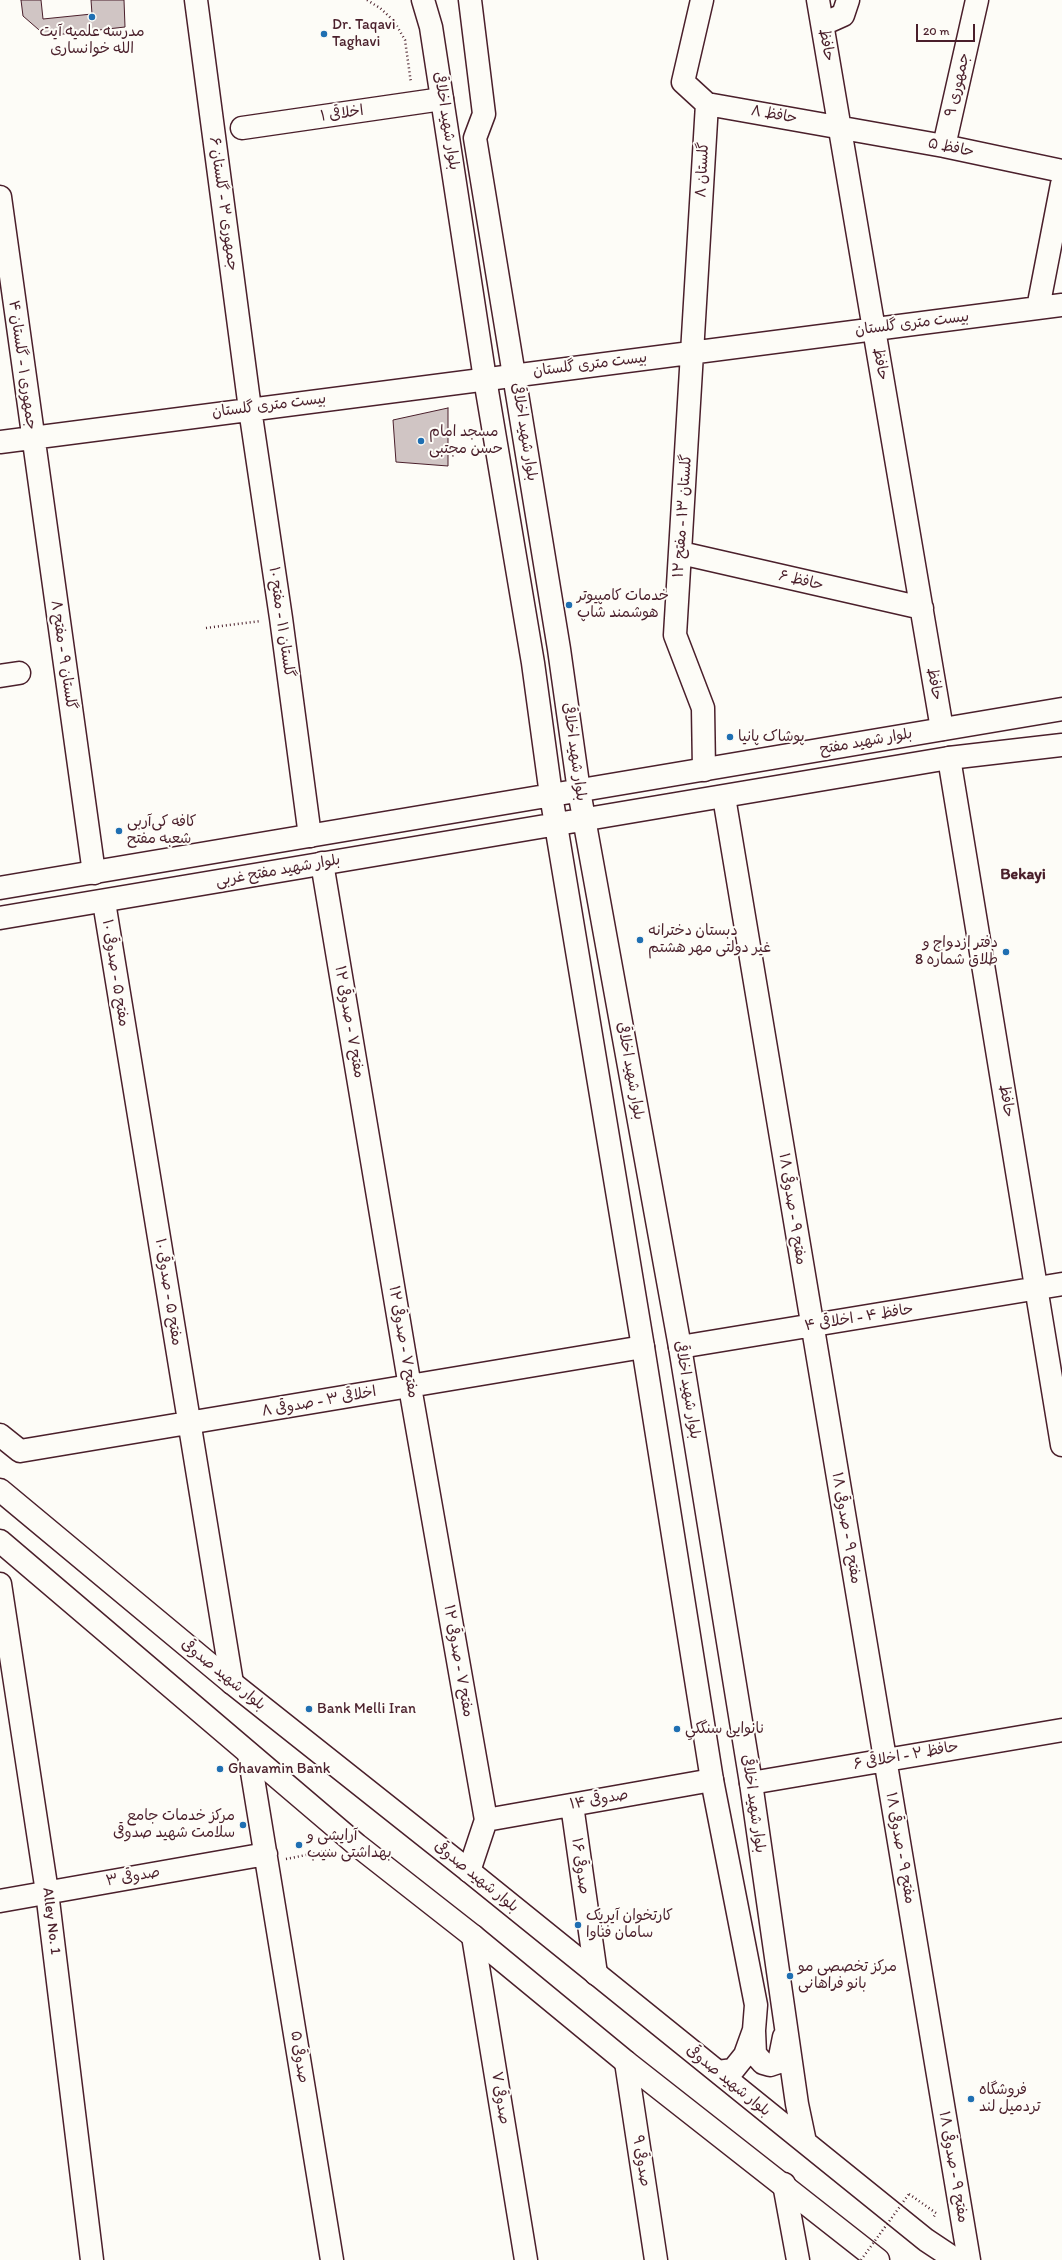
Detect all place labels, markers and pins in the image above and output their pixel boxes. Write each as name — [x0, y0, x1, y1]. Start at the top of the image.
marker: مدرسه علمیه آیت الله خوانساری — [87, 12, 97, 22]
place label: Dr. Taqavi Taghavi — [332, 16, 396, 51]
place label: مدرسه علمیه آیت الله خوانساری — [39, 23, 145, 58]
marker: Dr. Taqavi Taghavi — [319, 29, 329, 39]
place label: مسجد امام حسن مجتبی — [429, 423, 503, 458]
marker: مسجد امام حسن مجتبی — [416, 436, 426, 446]
place label: خدمات کامپیوتر هوشمند شاپ — [577, 587, 669, 622]
marker: خدمات کامپیوتر هوشمند شاپ — [564, 600, 574, 610]
place label: پوشاک پانیا — [738, 728, 805, 746]
marker: پوشاک پانیا — [725, 732, 735, 742]
place label: کافه کی‌آربی شعبه مفتح — [127, 813, 196, 848]
marker: کافه کی‌آربی شعبه مفتح — [114, 826, 124, 836]
place label: دبستان دخترانه غیر دولتی مهر هشتم — [648, 922, 771, 957]
place label: دفتر ازدواج و طلاق شماره 8 — [915, 934, 998, 969]
marker: دبستان دخترانه غیر دولتی مهر هشتم — [635, 935, 645, 945]
marker: دفتر ازدواج و طلاق شماره 8 — [1001, 947, 1011, 957]
place label: Bank Melli Iran — [317, 1700, 416, 1718]
marker: Bank Melli Iran — [304, 1704, 314, 1714]
place label: نانوایی سنگکیِ — [685, 1720, 765, 1738]
marker: نانوایی سنگکیِ — [672, 1724, 682, 1734]
place label: Ghavamin Bank — [228, 1760, 330, 1778]
marker: Ghavamin Bank — [215, 1764, 225, 1774]
place label: مرکز خدمات جامع سلامت شهید صدوقی — [113, 1807, 235, 1842]
marker: مرکز خدمات جامع سلامت شهید صدوقی — [238, 1820, 248, 1830]
place label: آرایشی و بهداشتی سیب — [307, 1827, 392, 1862]
marker: آرایشی و بهداشتی سیب — [294, 1840, 304, 1850]
place label: کارتخوان آیریک سامان فناوا — [586, 1907, 673, 1942]
marker: کارتخوان آیریک سامان فناوا — [573, 1920, 583, 1930]
place label: مرکز تخصصی مو بانو فراهانی — [798, 1958, 897, 1993]
marker: مرکز تخصصی مو بانو فراهانی — [785, 1971, 795, 1981]
place label: فروشگاه تردمیل لند — [979, 2081, 1041, 2116]
marker: فروشگاه تردمیل لند — [966, 2094, 976, 2104]

